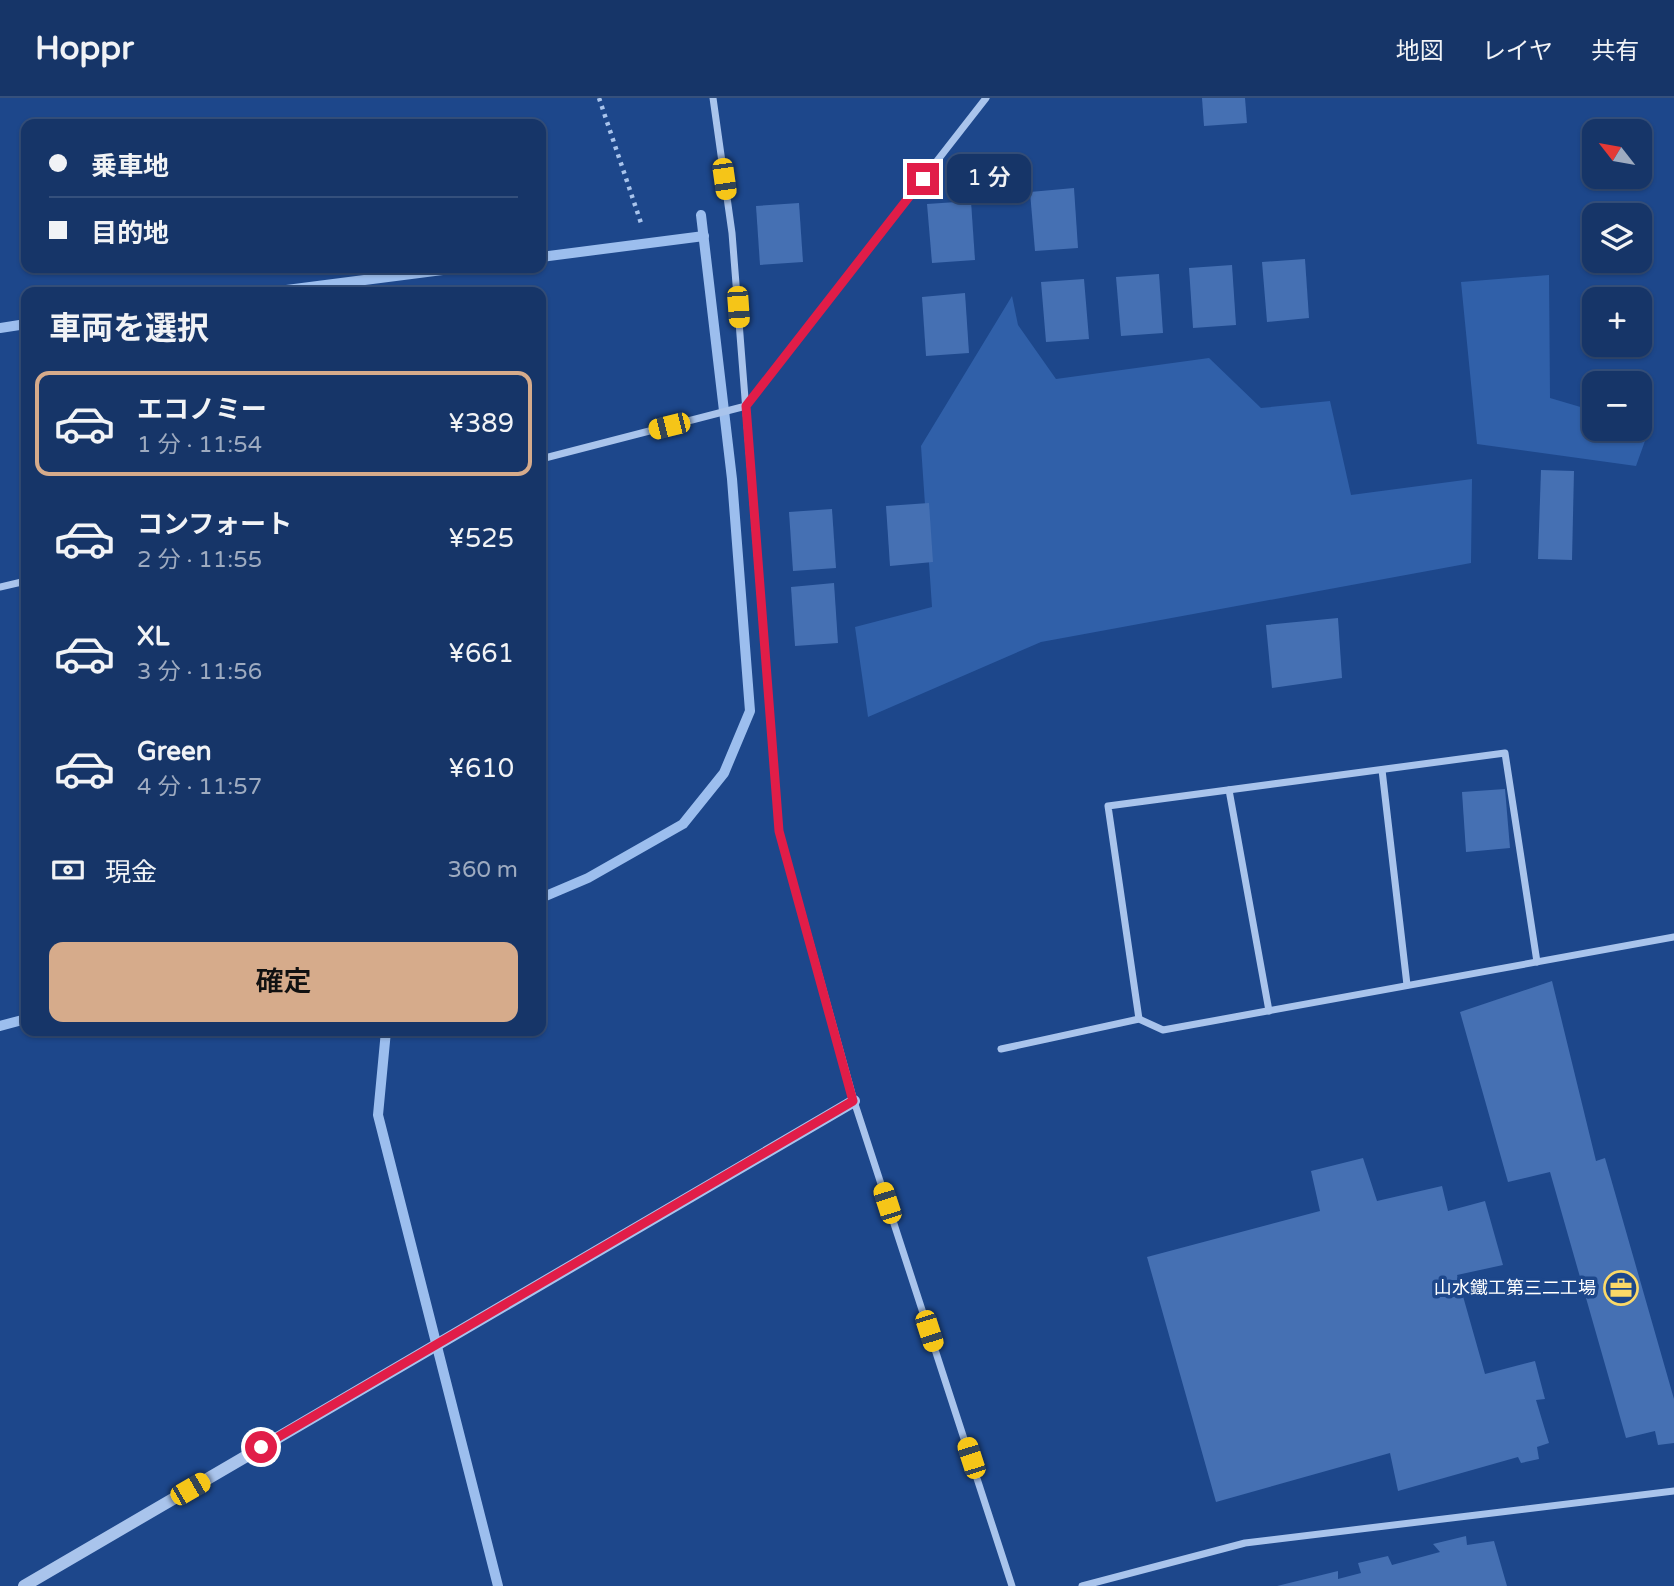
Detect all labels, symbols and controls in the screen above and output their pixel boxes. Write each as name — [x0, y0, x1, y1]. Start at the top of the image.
text: Hoppr — [35, 29, 134, 68]
text: 地図 — [1396, 37, 1444, 66]
text: レイヤ — [1482, 37, 1553, 66]
text: 共有 — [1591, 37, 1639, 66]
north arrow — [1582, 119, 1652, 189]
map controls — [1582, 119, 1652, 441]
text: 乗車地 — [91, 151, 169, 182]
callout: 1 分 — [948, 154, 1032, 204]
car — [711, 157, 738, 201]
route end — [907, 163, 939, 195]
text: 1 分 — [967, 164, 1011, 192]
button: layers — [1582, 203, 1652, 273]
text: 目的地 — [91, 218, 169, 249]
car — [727, 285, 750, 329]
button: + — [1582, 287, 1652, 357]
text: 車両を選択 — [49, 310, 209, 348]
button: − — [1582, 371, 1652, 441]
icon: car — [53, 392, 116, 455]
text: エコノミー — [137, 394, 267, 425]
text: ¥389 — [448, 408, 514, 439]
car — [647, 411, 692, 441]
text: 1 分 · 11:54 — [137, 431, 262, 459]
icon: car — [53, 507, 116, 570]
text: コンフォート — [137, 509, 292, 540]
text: ¥525 — [448, 523, 514, 554]
text: 2 分 · 11:55 — [137, 546, 262, 574]
text: XL — [137, 621, 169, 652]
icon: car — [53, 622, 116, 685]
text: ¥661 — [448, 638, 514, 669]
text: 3 分 · 11:56 — [137, 658, 262, 686]
text: Green — [137, 736, 212, 767]
icon: car — [53, 737, 116, 800]
text: ¥610 — [448, 753, 514, 784]
text: 4 分 · 11:57 — [137, 773, 262, 801]
icon: cash — [49, 851, 87, 889]
text: 360 m — [448, 856, 518, 884]
text: 現金 — [105, 857, 157, 888]
button: 確定 — [49, 942, 518, 1022]
car — [871, 1180, 904, 1226]
office icon: 山水鐵工第三二工場 — [1602, 1269, 1640, 1307]
place label: 山水鐵工第三二工場 — [1434, 1277, 1596, 1299]
car — [913, 1308, 946, 1354]
route start — [245, 1431, 277, 1463]
car — [955, 1435, 988, 1481]
car — [167, 1469, 214, 1509]

